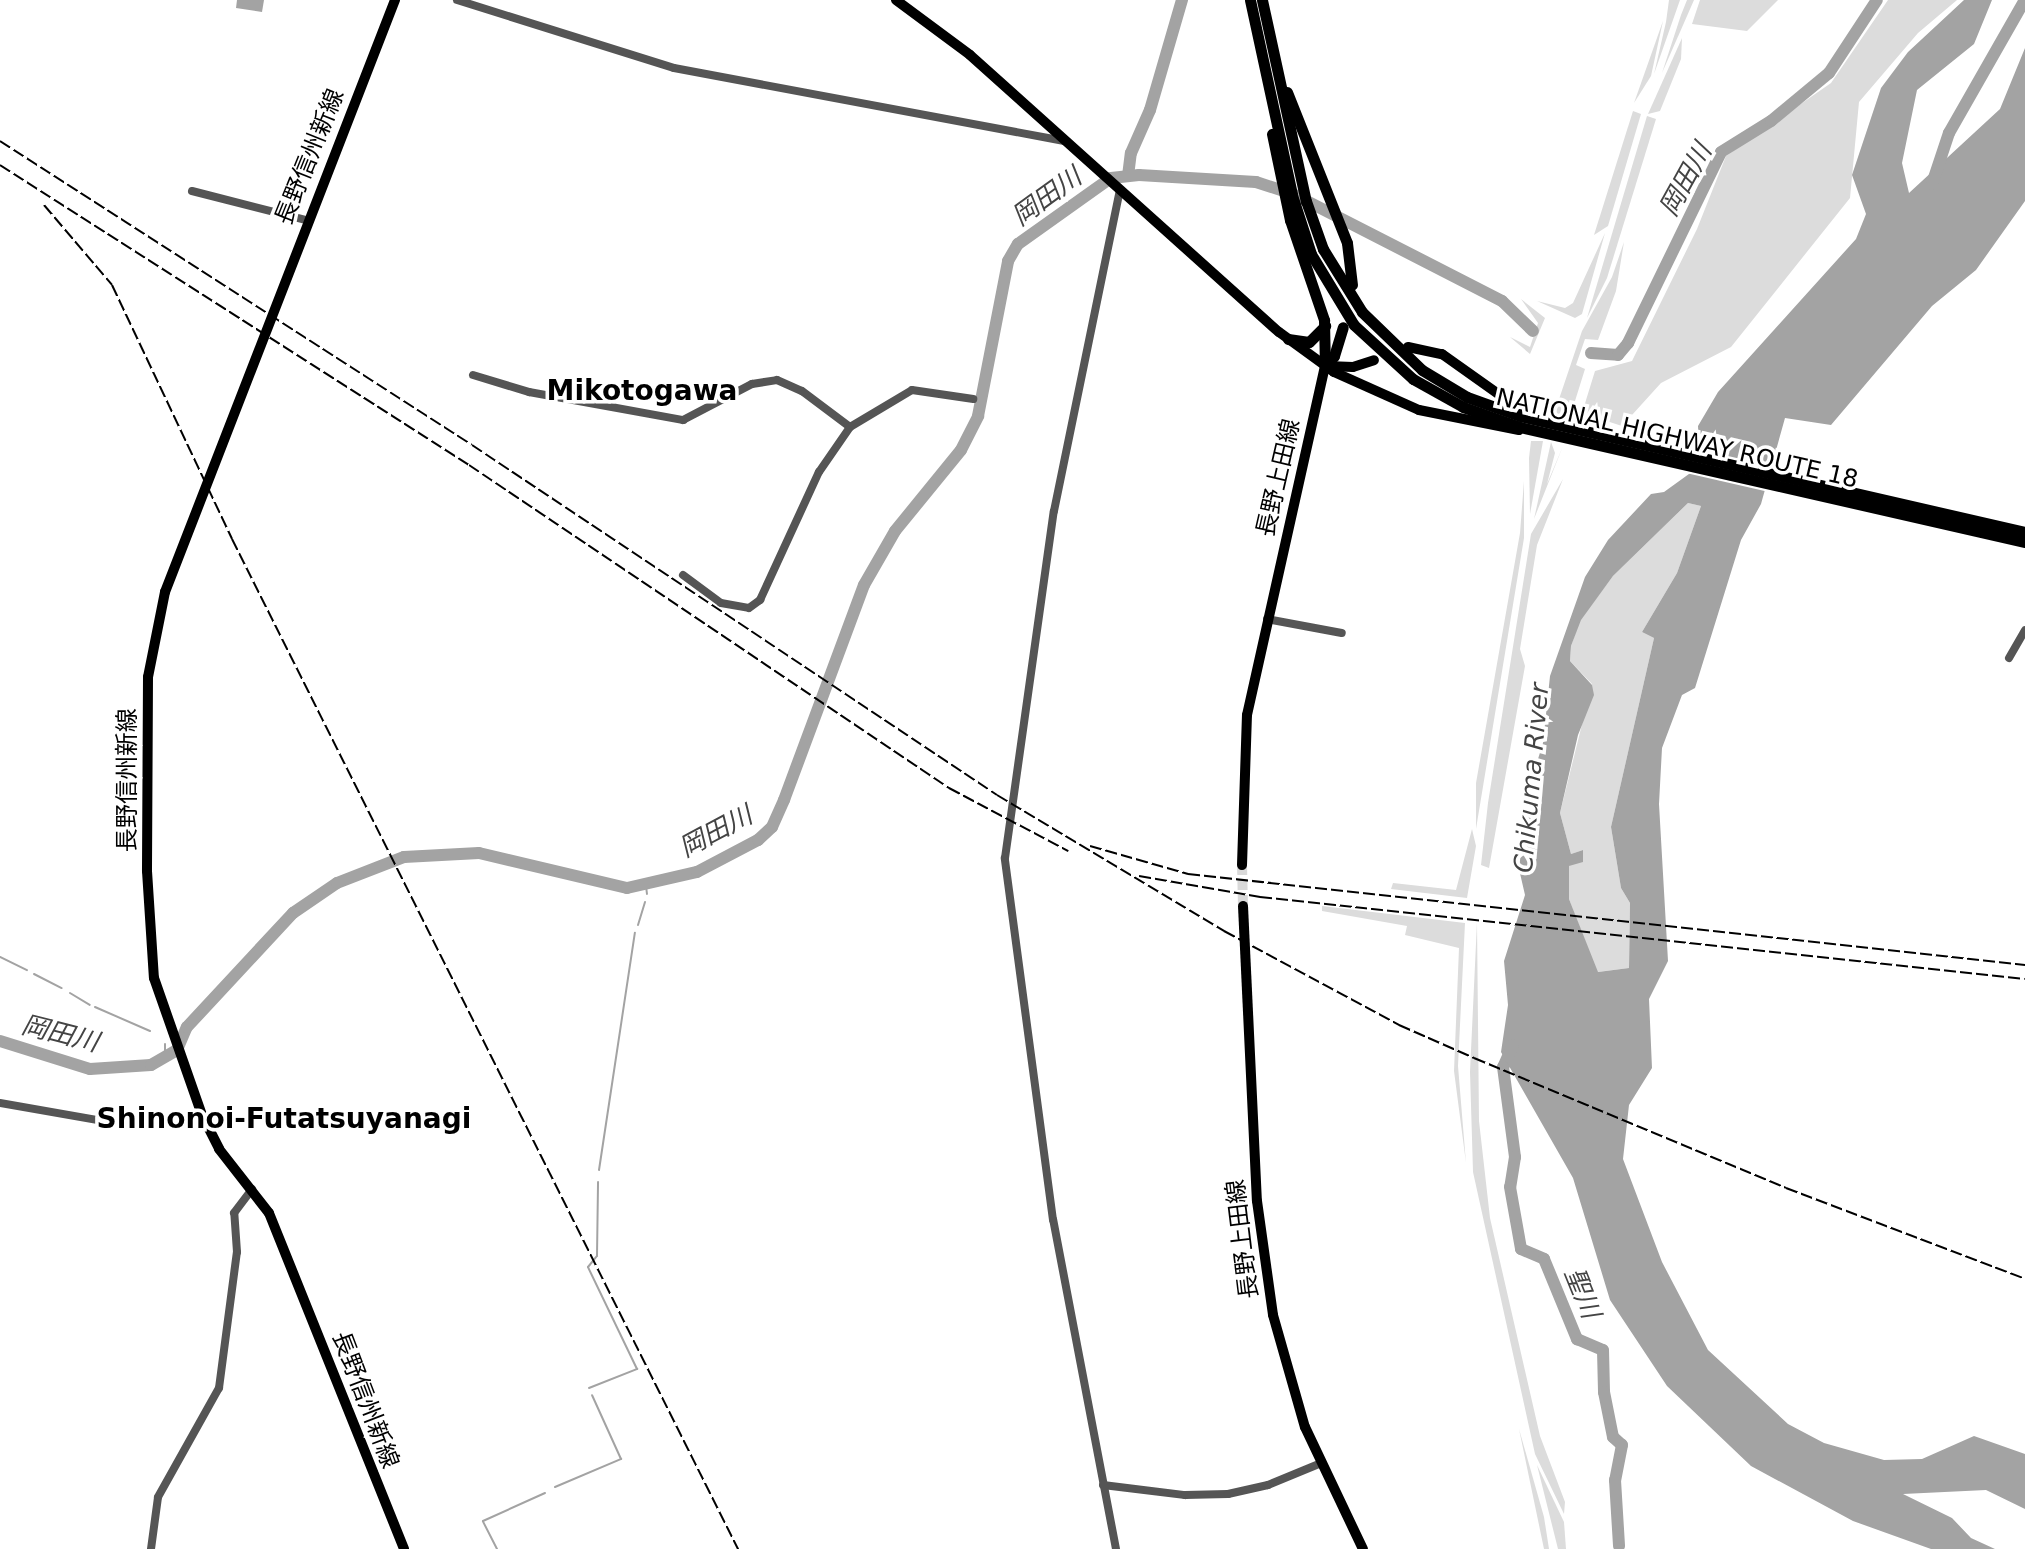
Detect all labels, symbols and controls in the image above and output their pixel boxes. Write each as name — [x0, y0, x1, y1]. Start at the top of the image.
street label: 長野信州新線 — [270, 85, 350, 229]
water label: 岡田川 — [1653, 138, 1719, 222]
water label: 岡田川 — [1006, 161, 1088, 233]
district label: Mikotogawa — [547, 374, 737, 408]
street label: NATIONAL HIGHWAY ROUTE 18 — [1493, 383, 1861, 495]
street label: 長野上田線 — [1251, 416, 1307, 540]
water label: Chikuma River — [1508, 682, 1556, 874]
street label: 長野信州新線 — [114, 708, 142, 852]
water label: 岡田川 — [674, 800, 758, 864]
water label: 岡田川 — [18, 1009, 102, 1059]
district label: Shinonoi-Futatsuyanagi — [97, 1102, 471, 1136]
street label: 長野上田線 — [1221, 1178, 1265, 1300]
water label: 聖川 — [1558, 1263, 1606, 1323]
street label: 長野信州新線 — [326, 1328, 404, 1472]

